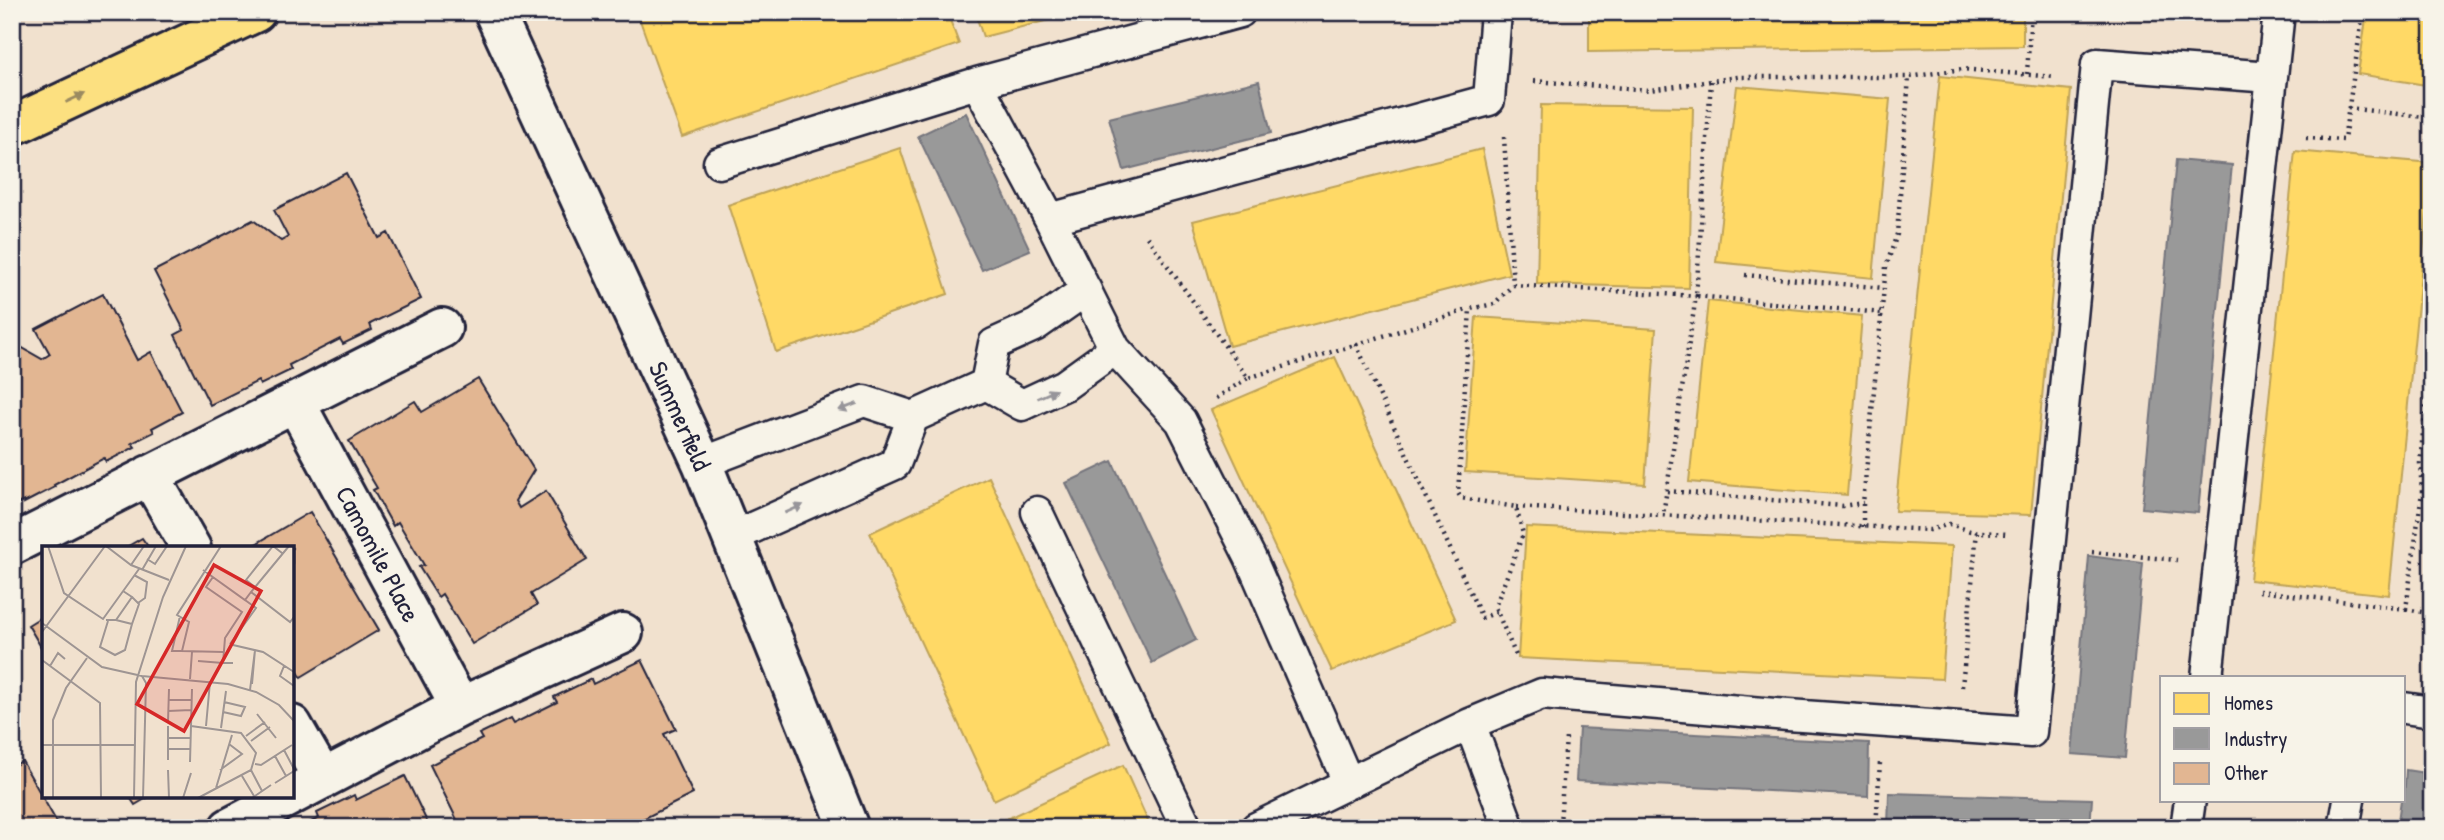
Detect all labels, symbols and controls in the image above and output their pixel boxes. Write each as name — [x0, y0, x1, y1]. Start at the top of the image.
one-way arrow — [65, 92, 85, 104]
street label: Summerfield — [641, 356, 720, 476]
one-way arrow — [1037, 388, 1057, 400]
one-way arrow — [838, 401, 859, 412]
street label: Camomile Place — [328, 480, 429, 628]
one-way arrow — [784, 503, 804, 515]
inset map — [42, 546, 294, 798]
legend — [2160, 676, 2406, 802]
text: Homes — [2224, 688, 2273, 717]
text: Industry — [2224, 724, 2287, 753]
text: Other — [2224, 758, 2268, 787]

